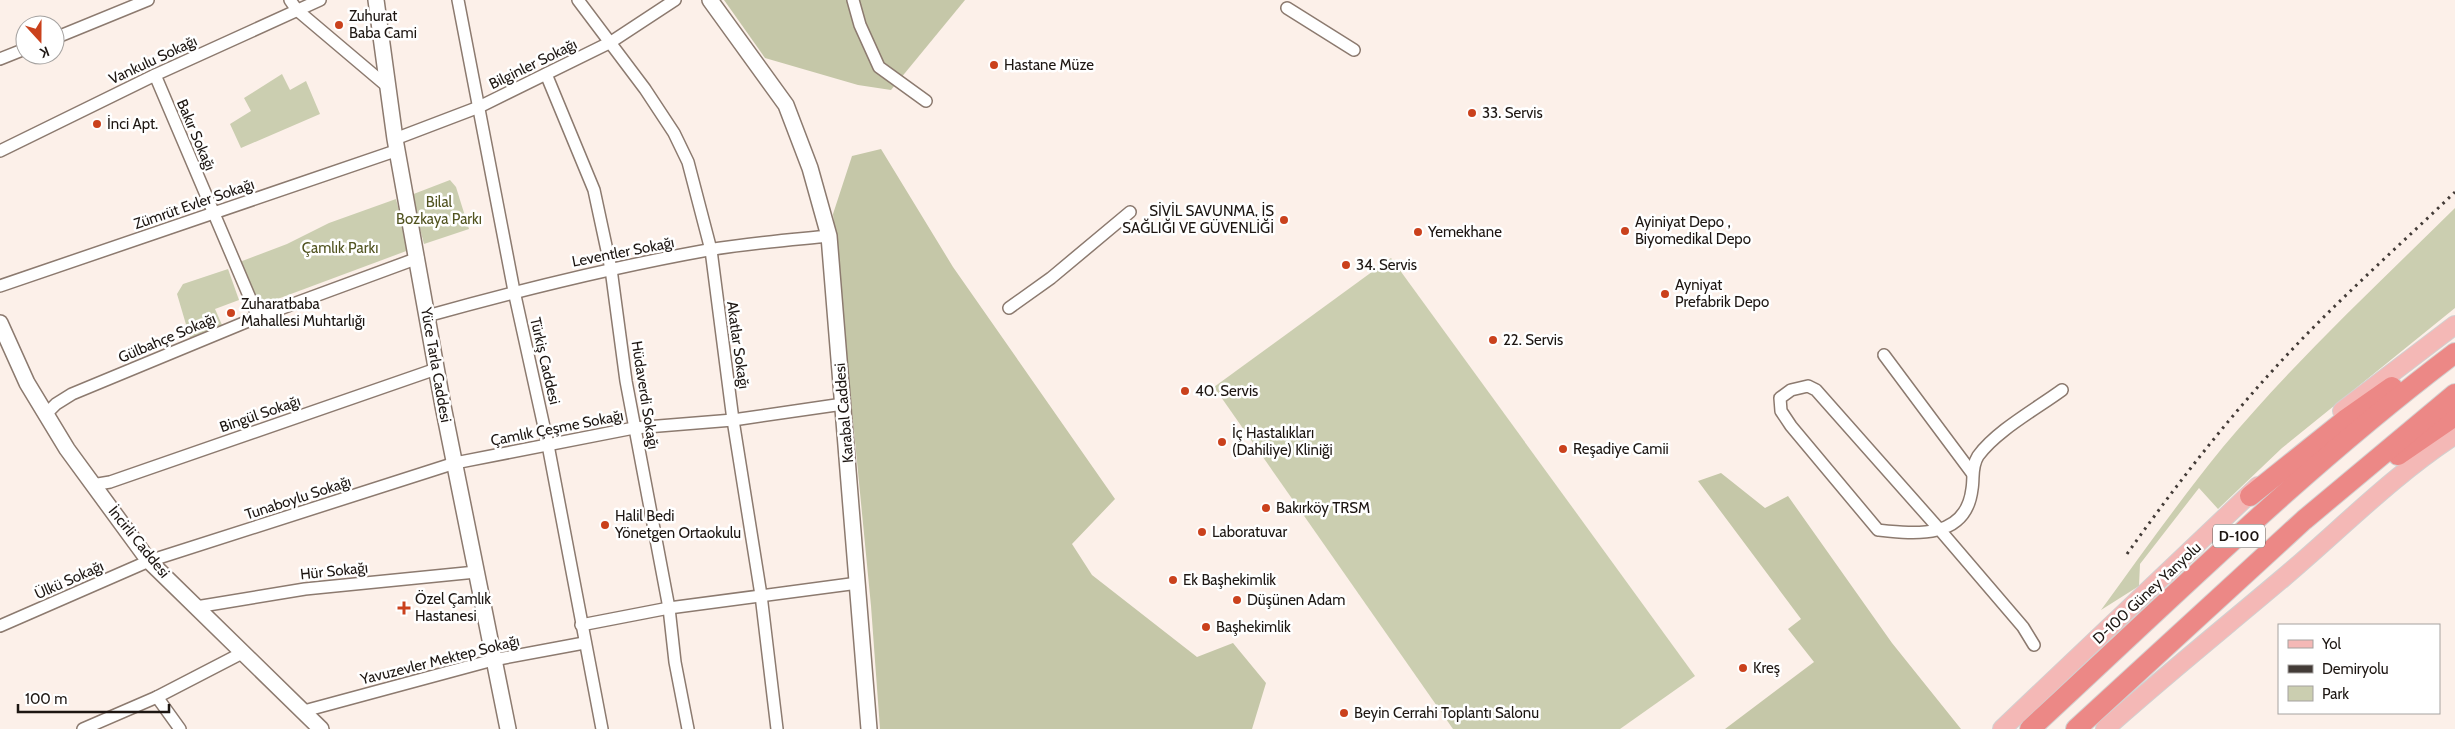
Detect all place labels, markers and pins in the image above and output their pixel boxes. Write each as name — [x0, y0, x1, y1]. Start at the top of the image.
place label: Zuhurat Baba Cami — [349, 7, 417, 42]
marker: Zuhurat Baba Cami — [333, 19, 345, 31]
place label: Hastane Müze — [1004, 56, 1094, 74]
marker: Hastane Müze — [988, 59, 1000, 71]
place label: 33. Servis — [1482, 104, 1543, 122]
marker: 33. Servis — [1466, 107, 1478, 119]
place label: İnci Apt. — [107, 114, 158, 133]
marker: İnci Apt. — [91, 118, 103, 130]
place label: SİVİL SAVUNMA, İŞ SAĞLIĞI VE GÜVENLİĞİ — [1122, 201, 1274, 237]
place label: Ayiniyat Depo , Biyomedikal Depo — [1635, 213, 1751, 248]
marker: SİVİL SAVUNMA, İŞ SAĞLIĞI VE GÜVENLİĞİ — [1278, 214, 1290, 226]
place label: Yemekhane — [1427, 223, 1502, 241]
marker: Ayiniyat Depo , Biyomedikal Depo — [1619, 225, 1631, 237]
marker: Yemekhane — [1412, 226, 1424, 238]
place label: 34. Servis — [1356, 256, 1417, 274]
marker: 34. Servis — [1340, 259, 1352, 271]
place label: Ayniyat Prefabrik Depo — [1675, 276, 1769, 311]
marker: Ayniyat Prefabrik Depo — [1659, 288, 1671, 300]
place label: Zuharatbaba Mahallesi Muhtarlığı — [241, 295, 365, 330]
marker: Zuharatbaba Mahallesi Muhtarlığı — [225, 307, 237, 319]
place label: 22. Servis — [1503, 331, 1563, 349]
marker: 22. Servis — [1487, 334, 1499, 346]
place label: 40. Servis — [1195, 382, 1258, 400]
marker: 40. Servis — [1179, 385, 1191, 397]
place label: İç Hastalıkları (Dahiliye) Kliniği — [1232, 423, 1333, 459]
marker: İç Hastalıkları (Dahiliye) Kliniği — [1216, 436, 1228, 448]
place label: Reşadiye Camii — [1573, 440, 1669, 458]
marker: Reşadiye Camii — [1557, 443, 1569, 455]
place label: Bakırköy TRSM — [1276, 499, 1370, 517]
marker: Bakırköy TRSM — [1260, 502, 1272, 514]
place label: Halil Bedi Yönetgen Ortaokulu — [614, 507, 741, 542]
marker: Halil Bedi Yönetgen Ortaokulu — [599, 519, 611, 531]
place label: Laboratuvar — [1212, 523, 1287, 541]
marker: Laboratuvar — [1196, 526, 1208, 538]
place label: Ek Başhekimlik — [1183, 571, 1276, 589]
marker: Ek Başhekimlik — [1167, 574, 1179, 586]
place label: Özel Çamlık Hastanesi — [415, 590, 491, 625]
place label: Düşünen Adam — [1247, 591, 1345, 609]
marker: Düşünen Adam — [1231, 594, 1243, 606]
marker: Özel Çamlık Hastanesi — [397, 601, 411, 615]
place label: Başhekimlik — [1216, 618, 1291, 636]
marker: Başhekimlik — [1200, 621, 1212, 633]
place label: Kreş — [1753, 659, 1780, 677]
marker: Kreş — [1737, 662, 1749, 674]
place label: Beyin Cerrahi Toplantı Salonu — [1354, 704, 1539, 722]
marker: Beyin Cerrahi Toplantı Salonu — [1338, 707, 1350, 719]

